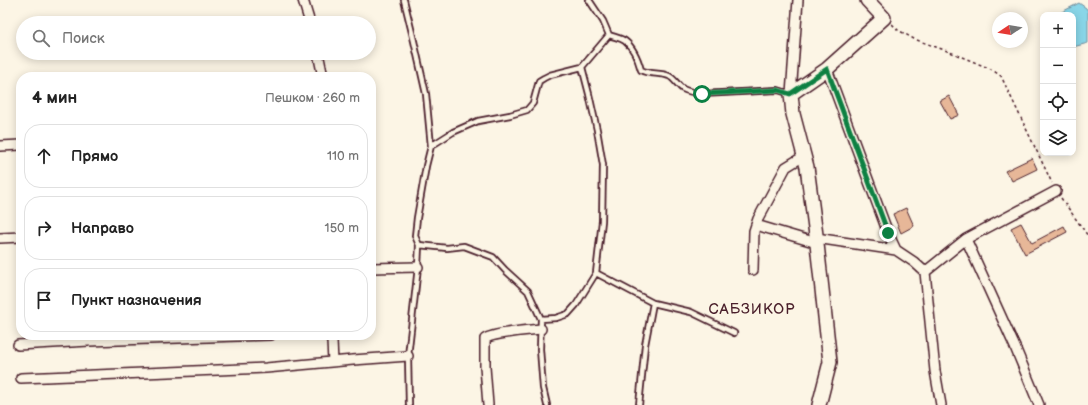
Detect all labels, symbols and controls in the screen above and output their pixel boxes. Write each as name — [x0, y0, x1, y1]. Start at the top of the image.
north arrow — [992, 12, 1028, 48]
map controls — [1040, 12, 1076, 156]
button: + — [1040, 12, 1076, 48]
search box — [16, 16, 376, 60]
icon: search — [30, 27, 52, 49]
text: Поиск — [62, 29, 105, 48]
button: − — [1040, 48, 1076, 84]
button: locate — [1040, 84, 1076, 120]
route start — [693, 85, 711, 103]
text: 4 мин — [32, 88, 77, 108]
text: Пешком · 260 m — [265, 90, 360, 106]
button: layers — [1040, 120, 1076, 156]
icon: ahead — [33, 145, 55, 167]
text: Прямо — [71, 147, 118, 166]
text: 110 m — [327, 148, 359, 164]
icon: right — [33, 217, 55, 239]
text: Направо — [71, 219, 134, 238]
text: 150 m — [325, 220, 359, 236]
route end — [879, 224, 897, 242]
icon: arrive — [33, 289, 55, 311]
text: Пункт назначения — [71, 291, 202, 310]
district label: САБЗИКОР — [708, 300, 796, 319]

